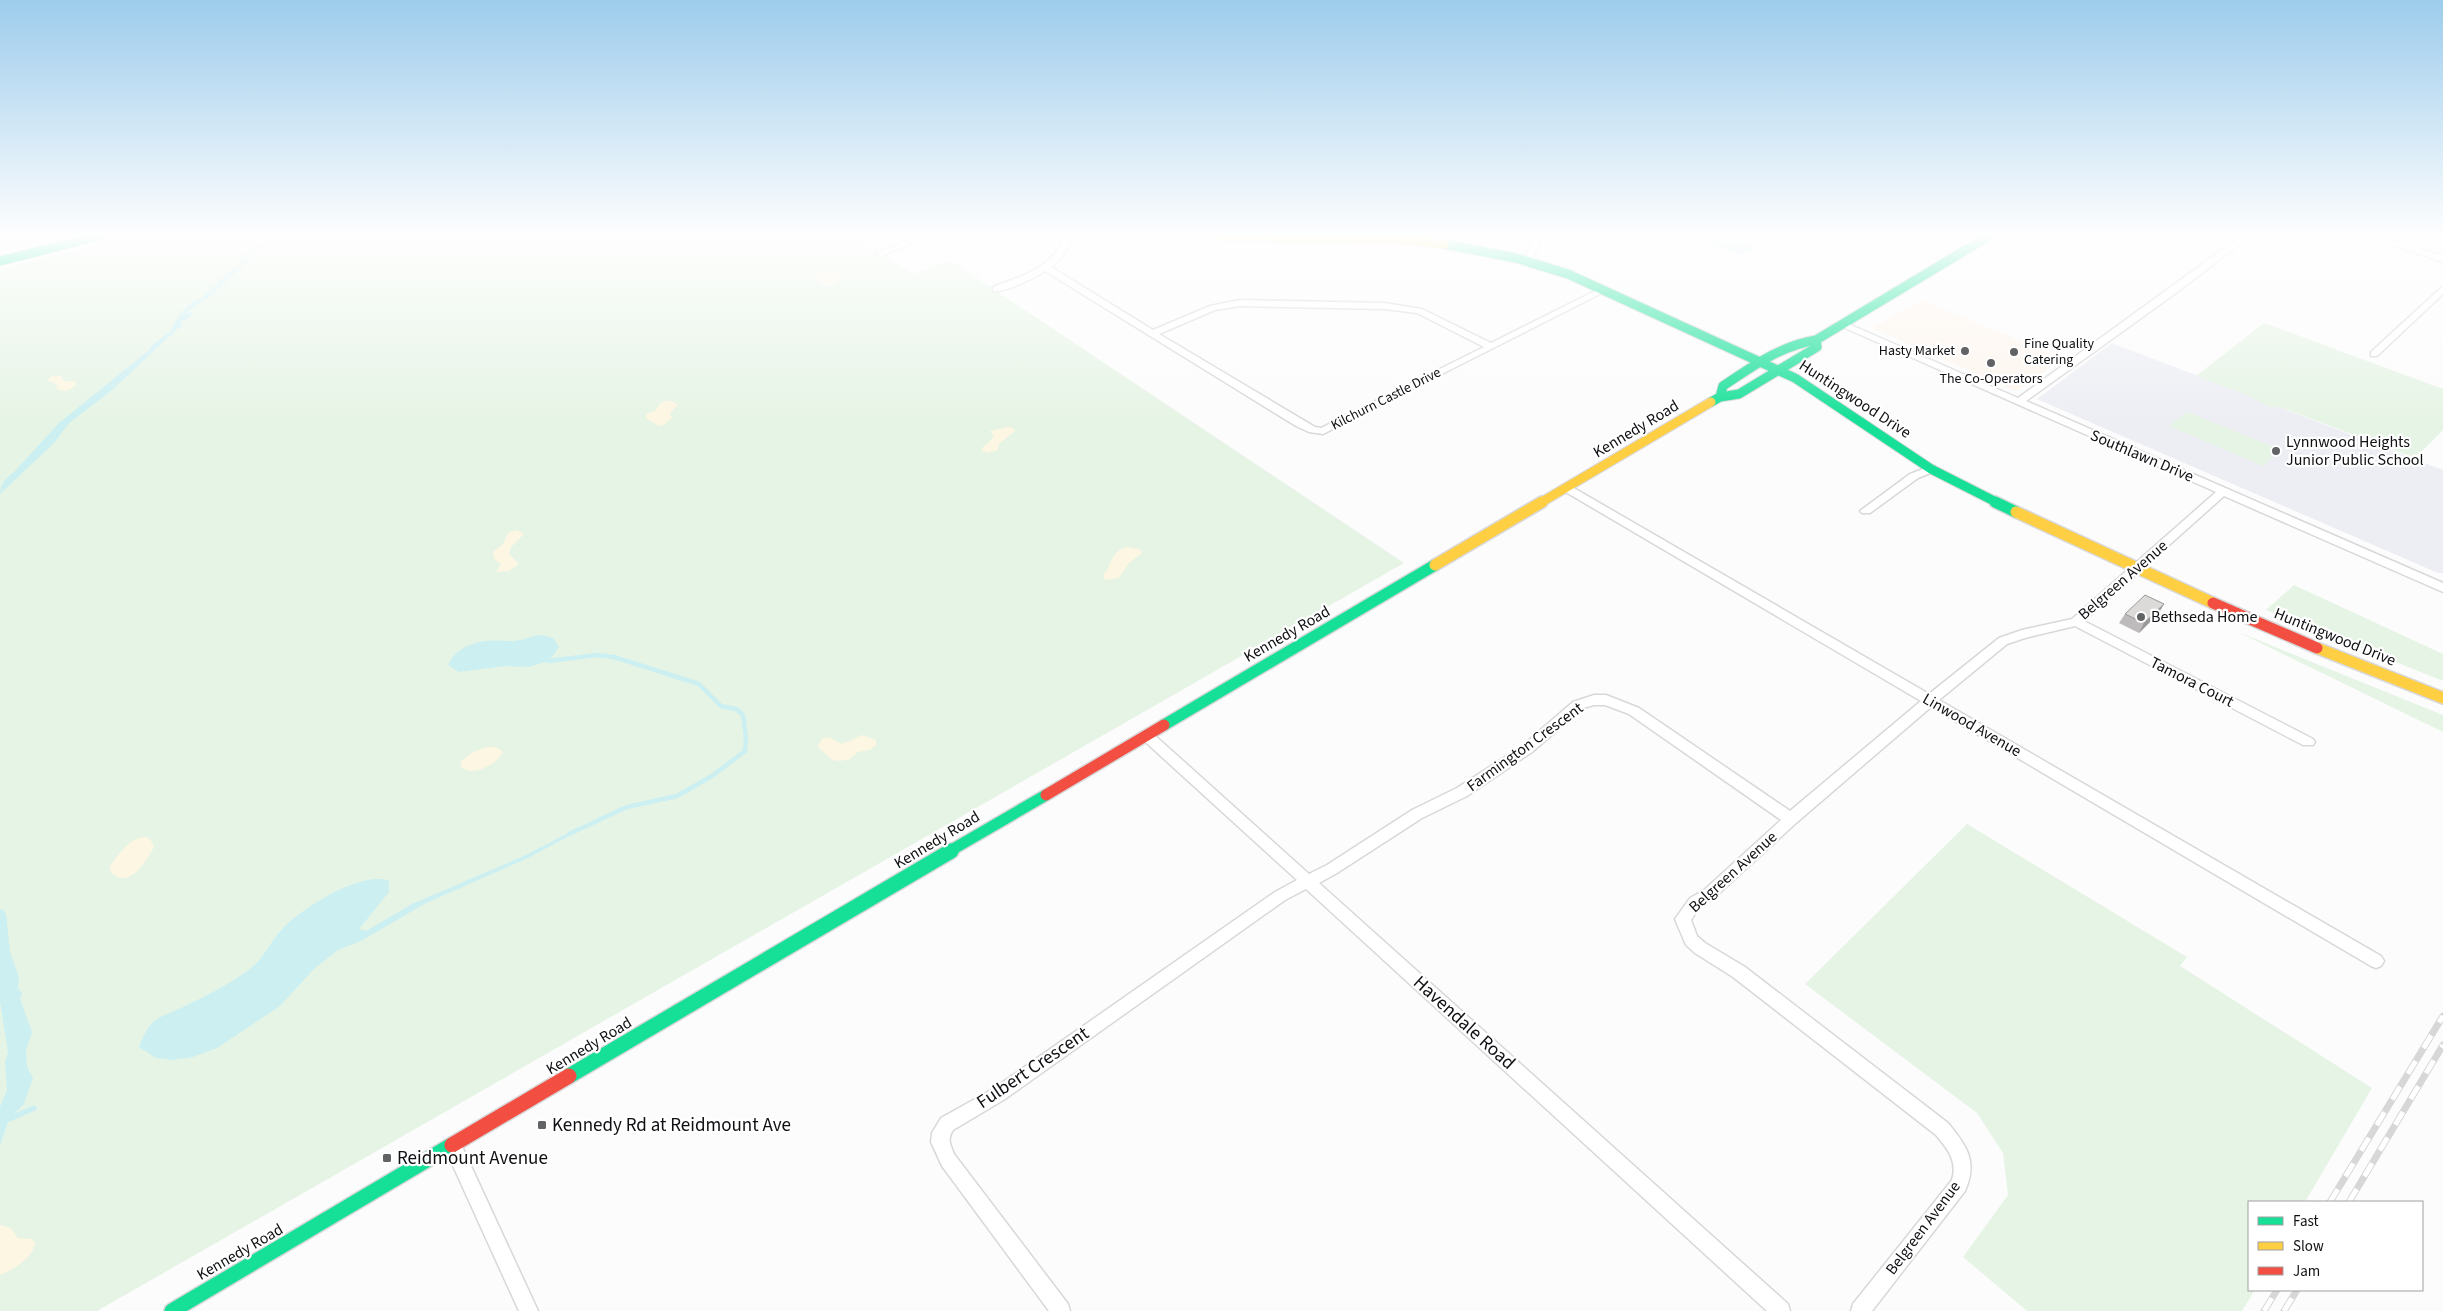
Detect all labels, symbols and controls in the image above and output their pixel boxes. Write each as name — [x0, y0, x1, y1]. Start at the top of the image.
place label: Fine Quality Catering — [2024, 334, 2094, 370]
place label: Hasty Market — [1879, 341, 1955, 361]
marker: Hasty Market — [1959, 345, 1971, 357]
marker: Fine Quality Catering — [2008, 346, 2020, 358]
street label: Huntingwood Drive — [1795, 354, 1915, 444]
marker: The Co-Operators — [1985, 357, 1997, 369]
street label: Kilchurn Castle Drive — [1328, 363, 1445, 435]
place label: The Co-Operators — [1939, 369, 2043, 389]
street label: Kennedy Road — [1589, 395, 1683, 463]
street label: Southlawn Drive — [2087, 424, 2197, 488]
place label: Lynnwood Heights Junior Public School — [2286, 431, 2424, 471]
marker: Lynnwood Heights Junior Public School — [2270, 445, 2282, 457]
street label: Belgreen Avenue — [2074, 535, 2173, 625]
street label: Kennedy Road — [1240, 600, 1334, 668]
street label: Huntingwood Drive — [2271, 603, 2399, 671]
place label: Bethseda Home — [2151, 606, 2257, 628]
marker: Bethseda Home — [2135, 611, 2147, 623]
street label: Tamora Court — [2146, 651, 2238, 713]
street label: Linwood Avenue — [1919, 688, 2025, 762]
street label: Farmington Crescent — [1462, 697, 1588, 797]
street label: Kennedy Road — [890, 806, 984, 874]
street label: Belgreen Avenue — [1684, 826, 1782, 918]
street label: Havendale Road — [1407, 970, 1521, 1076]
street label: Kennedy Road — [542, 1012, 636, 1080]
street label: Fulbert Crescent — [971, 1020, 1095, 1116]
place label: Kennedy Rd at Reidmount Ave — [552, 1112, 791, 1139]
marker: Kennedy Rd at Reidmount Ave — [536, 1119, 548, 1131]
place label: Reidmount Avenue — [397, 1145, 548, 1172]
marker: Reidmount Avenue — [381, 1152, 393, 1164]
street label: Belgreen Avenue — [1881, 1177, 1966, 1279]
legend — [2248, 1201, 2423, 1291]
text: Fast — [2293, 1211, 2319, 1232]
street label: Kennedy Road — [193, 1218, 287, 1286]
text: Slow — [2293, 1236, 2324, 1257]
text: Jam — [2293, 1261, 2320, 1282]

